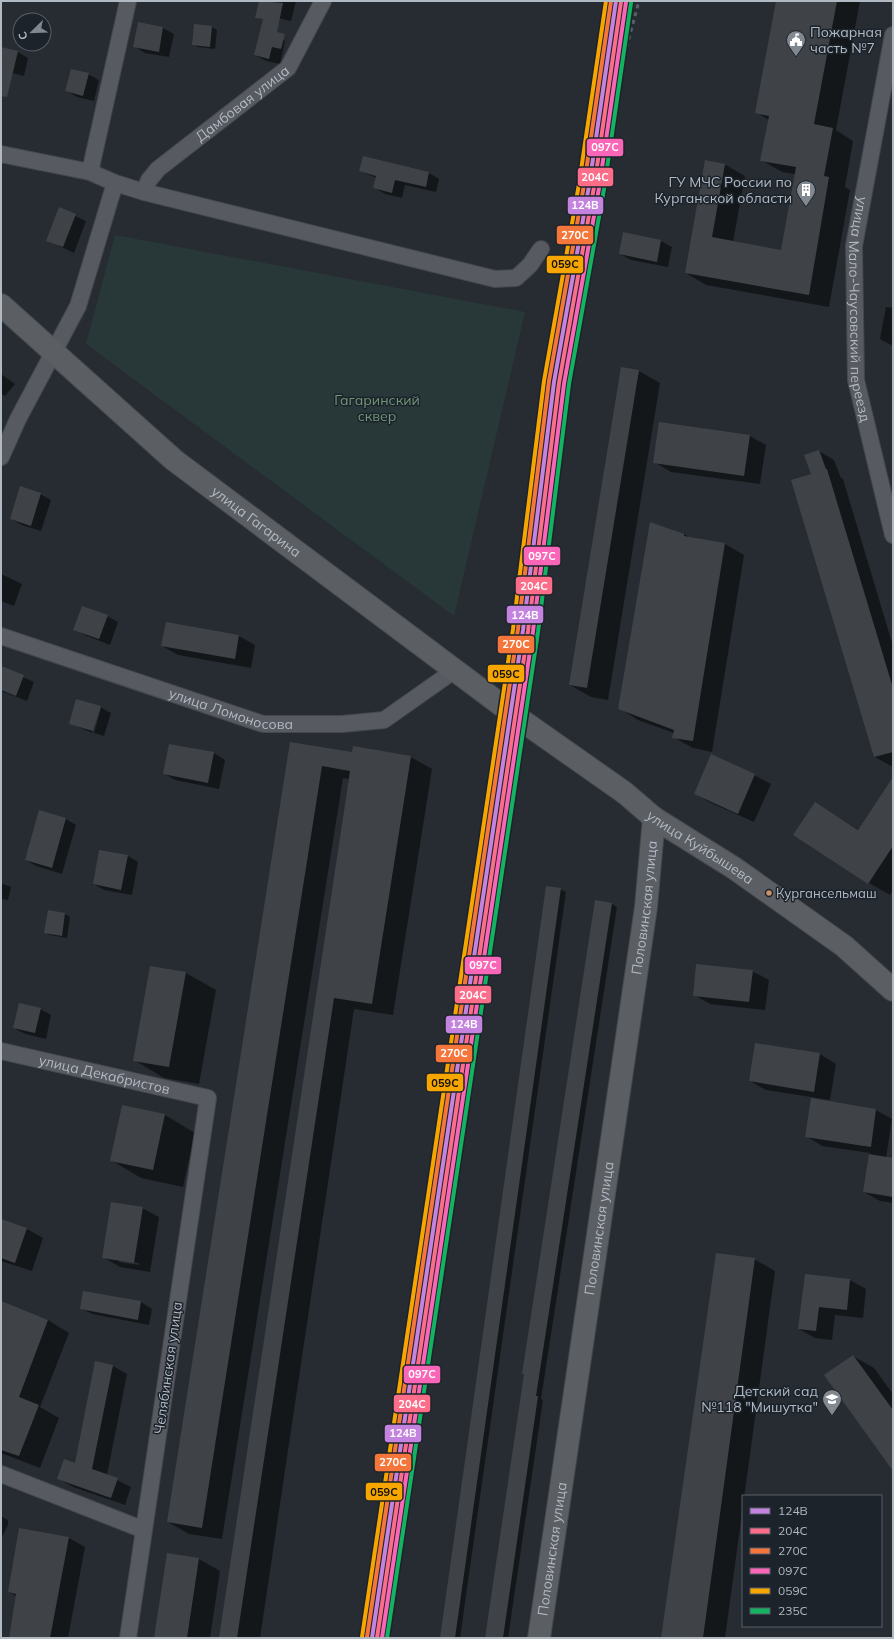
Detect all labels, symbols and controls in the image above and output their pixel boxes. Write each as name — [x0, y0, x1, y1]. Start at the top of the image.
north arrow — [12, 12, 52, 52]
place label: Пожарная часть №7 — [810, 23, 882, 57]
text: С — [15, 29, 31, 42]
public building icon: Пожарная часть №7 — [785, 29, 807, 57]
street label: Дамбовая улица — [192, 61, 293, 146]
line badge: 097С — [586, 138, 624, 157]
text: 097С — [591, 140, 619, 154]
line badge: 204С — [577, 167, 614, 187]
text: 204С — [581, 170, 609, 184]
place label: ГУ МЧС России по Курганской области — [654, 173, 792, 207]
building icon: ГУ МЧС России по Курганской области — [795, 179, 817, 207]
street label: улица Мало-Чаусовский переезд — [845, 195, 875, 424]
line badge: 124В — [567, 196, 604, 215]
text: 124В — [571, 198, 599, 212]
line badge: 270С — [556, 225, 594, 245]
text: 270С — [561, 228, 589, 242]
line badge: 059С — [546, 255, 584, 274]
text: 059С — [551, 257, 579, 271]
park label: Гагаринский сквер — [334, 391, 420, 425]
street label: улица Гагарина — [208, 482, 305, 561]
line badge: 097С — [523, 546, 561, 566]
text: 097С — [528, 549, 556, 563]
line badge: 204С — [515, 576, 553, 595]
text: 204С — [520, 579, 548, 593]
line badge: 124В — [506, 605, 544, 624]
text: 124В — [511, 608, 539, 622]
line badge: 270С — [497, 635, 535, 654]
text: 270С — [502, 637, 530, 651]
line badge: 059С — [487, 664, 525, 683]
text: 059С — [492, 667, 520, 681]
street label: улица Ломоносова — [166, 684, 293, 733]
street label: улица Куйбышева — [643, 807, 757, 888]
street label: Половинская улица — [627, 840, 661, 976]
place label: Кургансельмаш — [776, 885, 877, 901]
marker: Кургансельмаш — [764, 888, 774, 898]
line badge: 097С — [464, 956, 502, 975]
text: 097С — [469, 958, 497, 972]
line badge: 204С — [454, 985, 492, 1004]
text: 204С — [459, 988, 487, 1002]
line badge: 124В — [445, 1015, 483, 1034]
text: 124В — [450, 1017, 478, 1031]
line badge: 270С — [435, 1044, 473, 1063]
text: 270С — [440, 1046, 468, 1060]
street label: улица Декабристов — [37, 1051, 172, 1098]
line badge: 059С — [426, 1073, 464, 1092]
text: 059С — [431, 1076, 459, 1090]
street label: Половинская улица — [580, 1160, 618, 1296]
street label: Челябинская улица — [150, 1301, 186, 1435]
line badge: 097С — [403, 1365, 441, 1384]
text: 097С — [408, 1367, 436, 1381]
place label: Детский сад №118 "Мишутка" — [701, 1382, 818, 1416]
school or university icon: Детский сад №118 "Мишутка" — [821, 1388, 843, 1416]
line badge: 204С — [393, 1394, 431, 1413]
text: 204С — [398, 1397, 426, 1411]
line badge: 124В — [384, 1424, 422, 1443]
text: 124В — [389, 1426, 417, 1440]
line badge: 270С — [374, 1453, 412, 1472]
text: 270С — [379, 1455, 407, 1469]
street label: Половинская улица — [533, 1481, 571, 1617]
line badge: 059С — [365, 1482, 403, 1501]
text: 059С — [370, 1485, 398, 1499]
legend — [742, 1495, 882, 1627]
text: 124В — [778, 1503, 808, 1518]
text: 204С — [778, 1523, 808, 1538]
text: 270С — [778, 1543, 808, 1558]
text: 097С — [778, 1563, 808, 1578]
text: 059С — [778, 1583, 808, 1598]
text: 235С — [778, 1603, 808, 1618]

